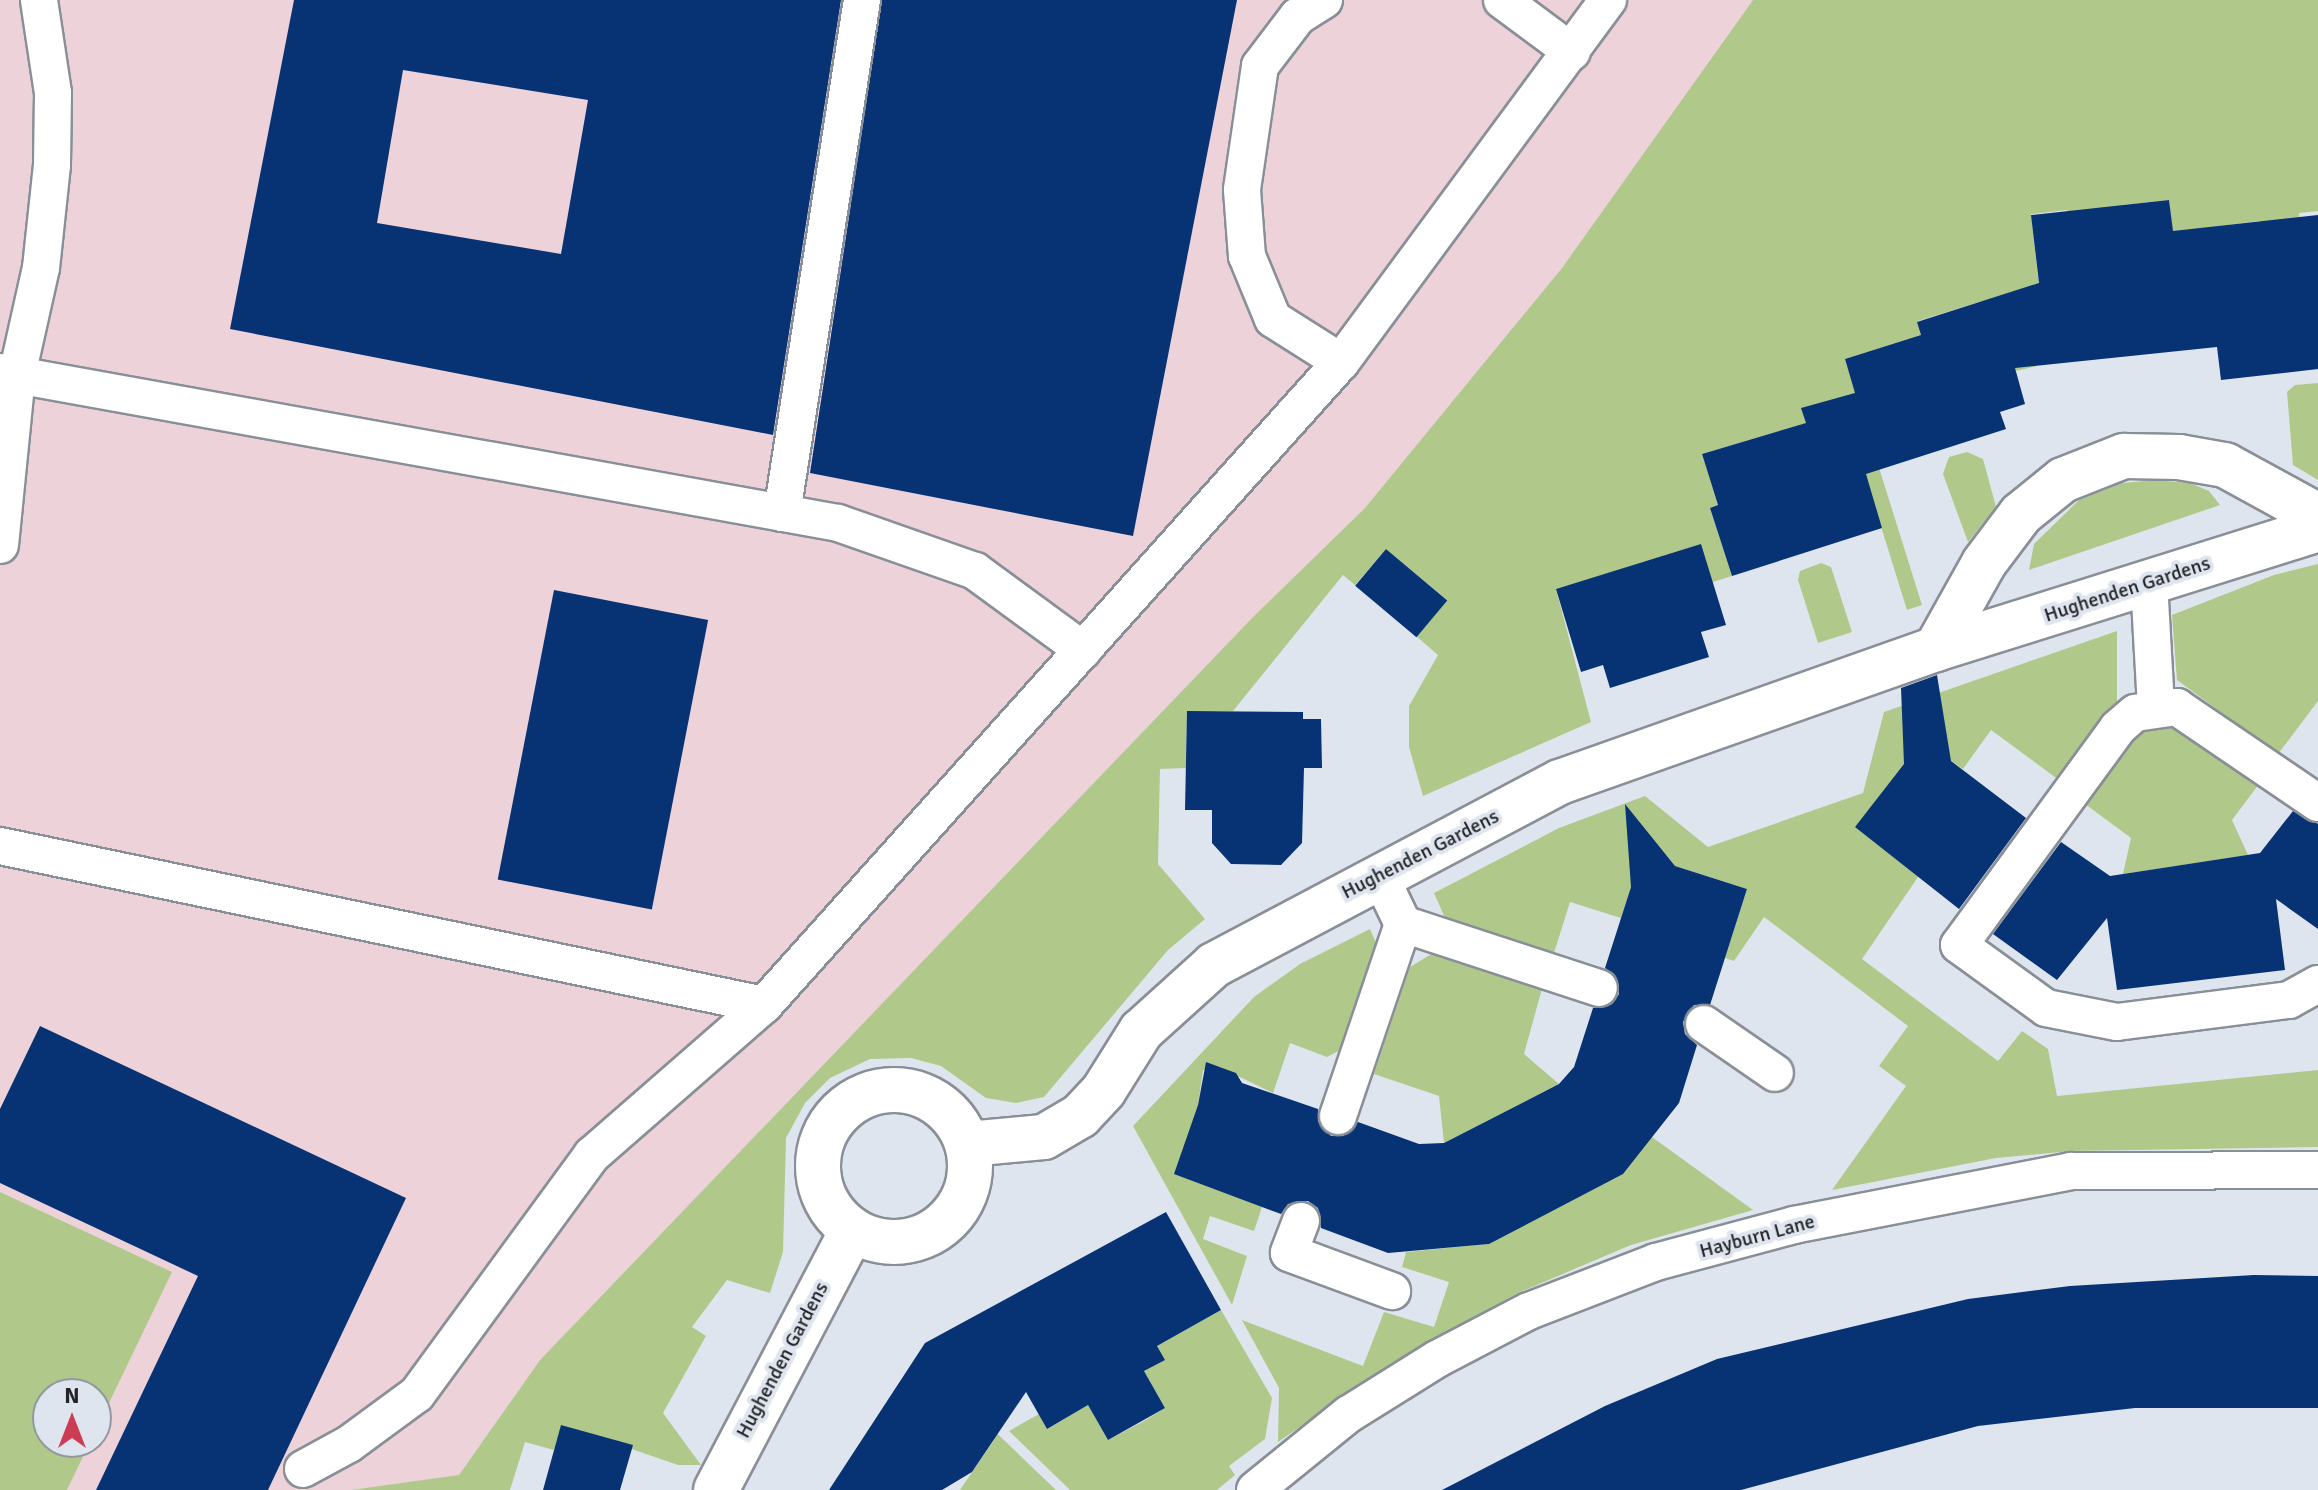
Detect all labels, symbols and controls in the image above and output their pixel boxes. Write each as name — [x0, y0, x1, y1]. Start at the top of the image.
street label: Hughenden Gardens — [2041, 551, 2213, 627]
street label: Hughenden Gardens — [1337, 804, 1503, 904]
street label: Hayburn Lane — [1697, 1209, 1817, 1263]
street label: Hughenden Gardens — [731, 1278, 833, 1442]
north arrow — [32, 1378, 112, 1458]
text: N — [64, 1382, 80, 1409]

